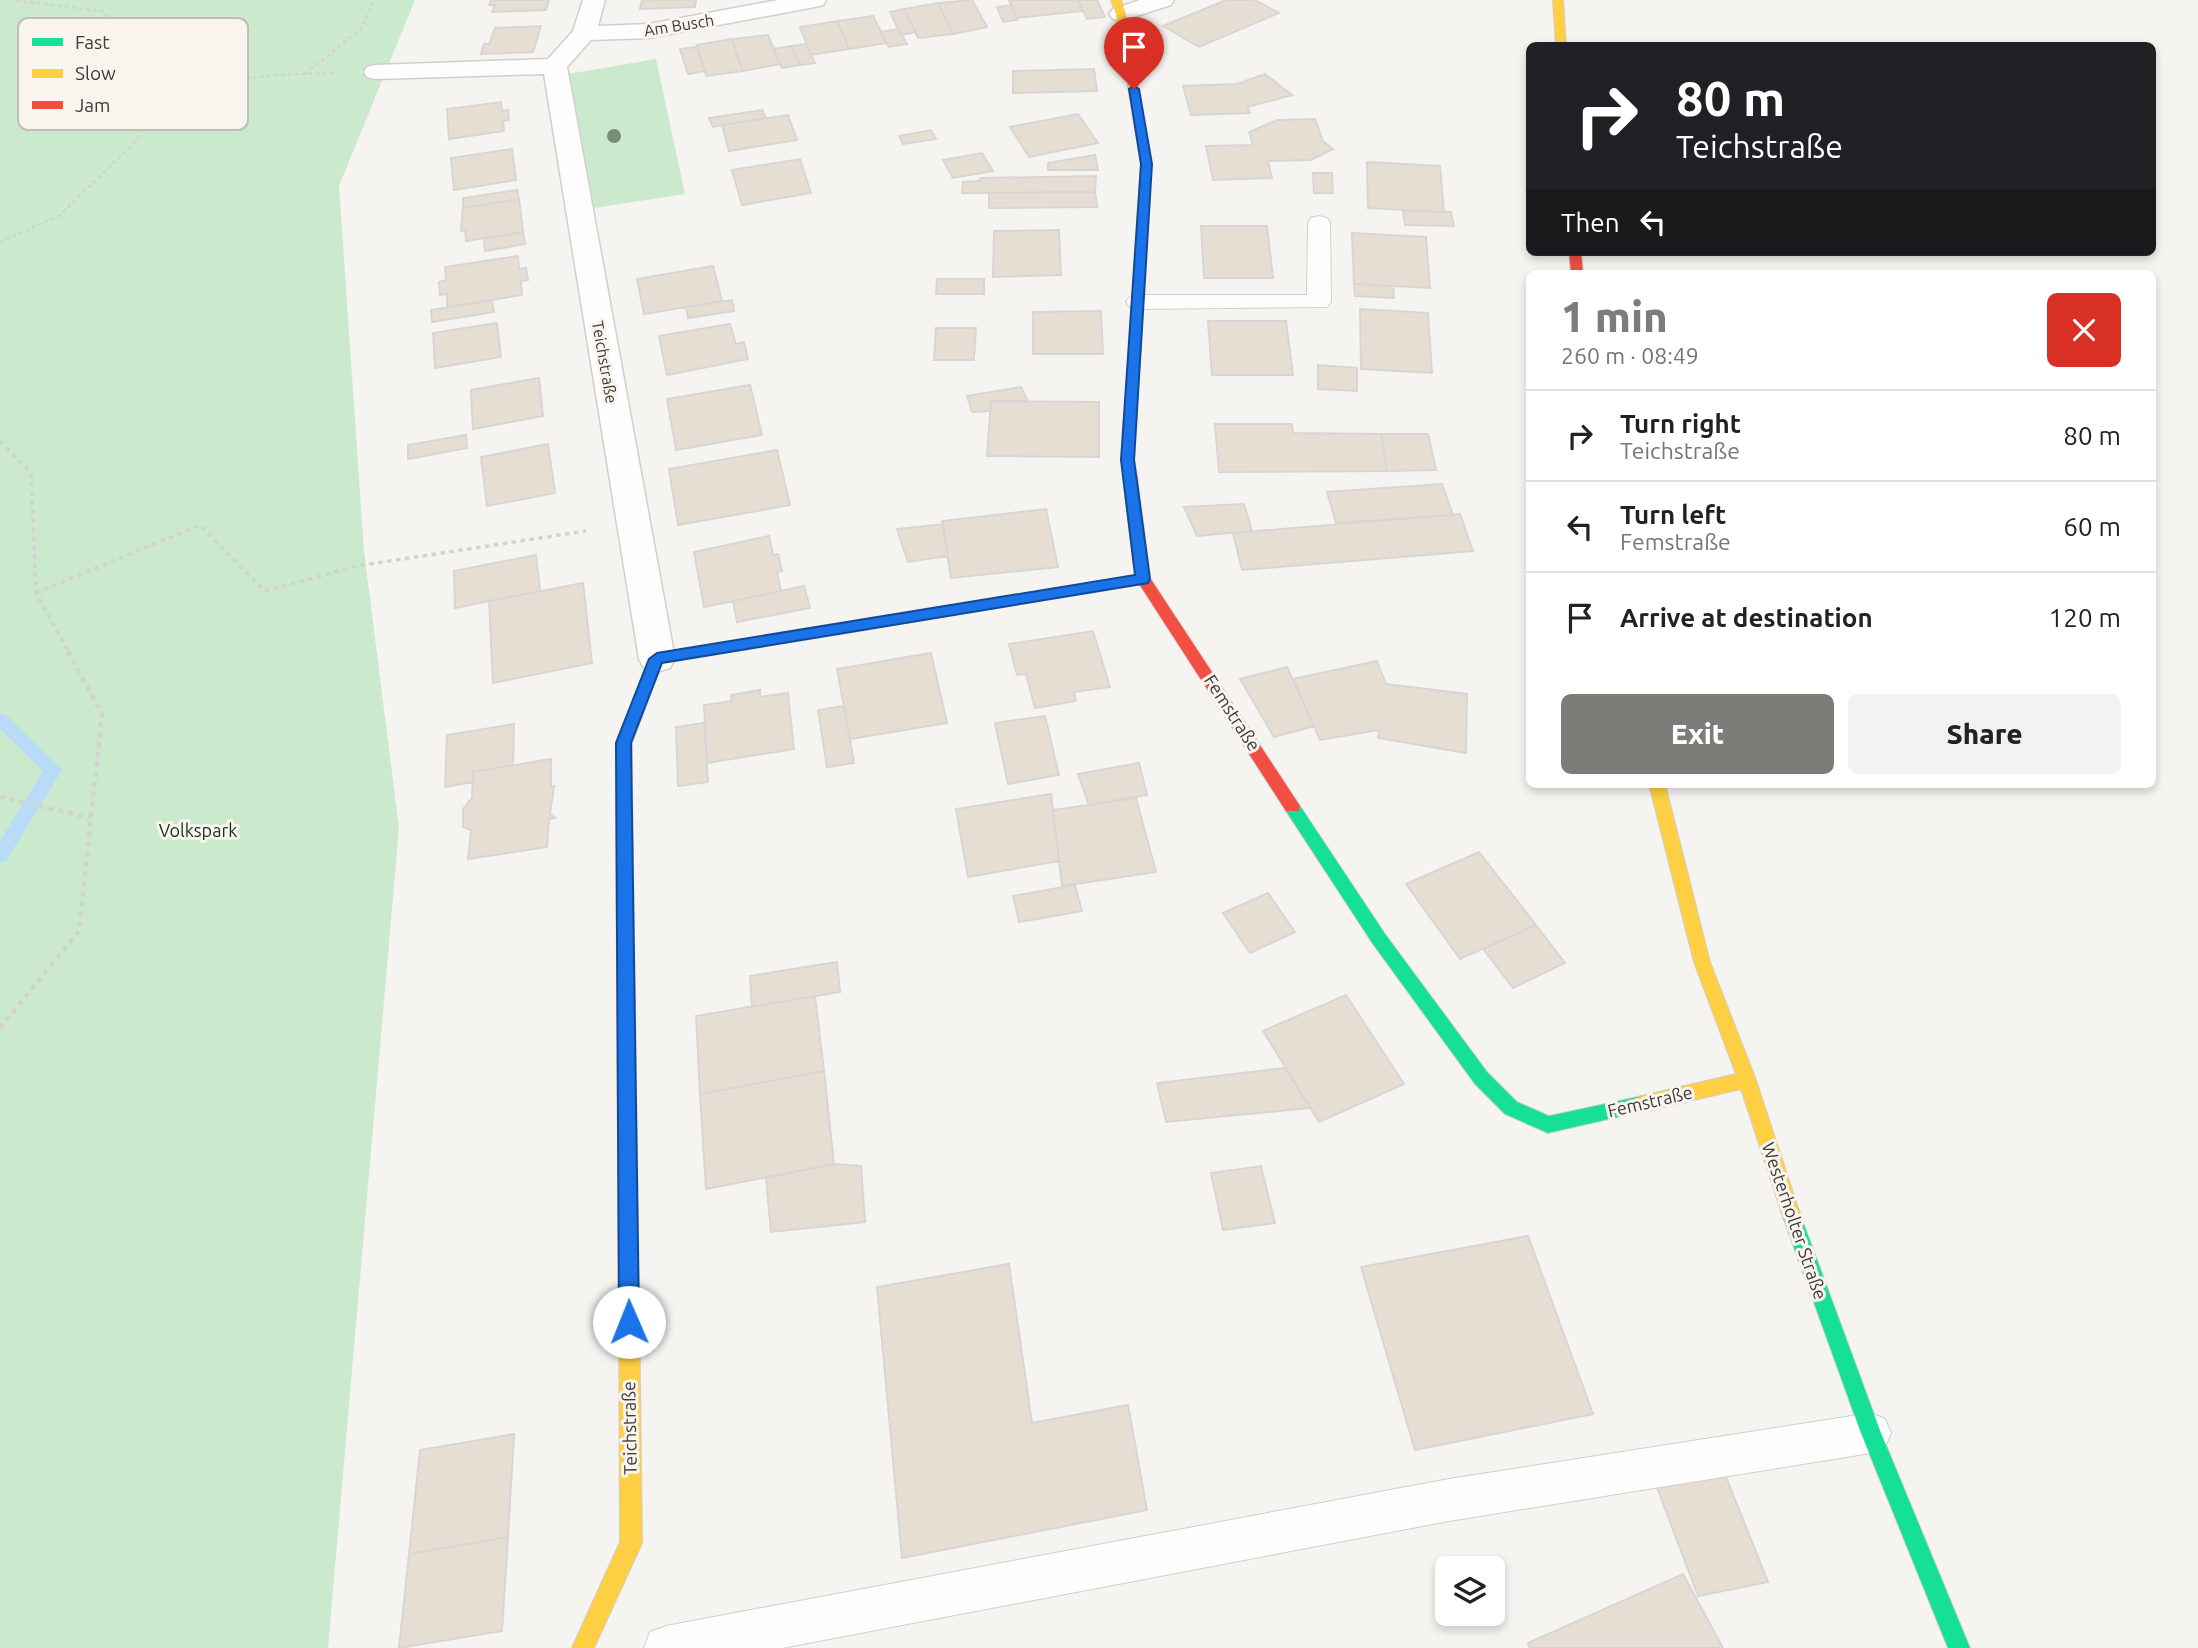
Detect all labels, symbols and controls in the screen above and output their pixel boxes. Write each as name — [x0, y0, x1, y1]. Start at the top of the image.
street label: Am Busch — [643, 11, 715, 39]
pin — [1104, 17, 1164, 89]
legend — [18, 18, 248, 130]
icon: arrive — [1115, 28, 1153, 66]
text: Fast — [75, 31, 110, 53]
text: Slow — [75, 62, 116, 84]
icon: right — [1561, 70, 1652, 161]
text: 80 m — [1676, 70, 1785, 125]
text: Jam — [75, 94, 111, 116]
text: Teichstraße — [1676, 128, 1843, 164]
icon: left — [1634, 203, 1672, 241]
text: Then — [1561, 208, 1620, 237]
text: 1 min — [1561, 293, 1668, 340]
button: close — [2047, 293, 2121, 367]
street label: Teichstraße — [589, 319, 621, 405]
text: 260 m · 08:49 — [1561, 343, 1699, 368]
text: Turn right — [1620, 409, 1741, 438]
icon: right — [1561, 417, 1599, 455]
text: 80 m — [2063, 421, 2121, 450]
text: Teichstraße — [1620, 438, 1740, 463]
text: Turn left — [1620, 500, 1726, 529]
icon: left — [1561, 508, 1599, 546]
text: 60 m — [2063, 512, 2121, 541]
text: Femstraße — [1620, 529, 1731, 554]
icon: arrive — [1561, 599, 1599, 637]
text: Arrive at destination — [1620, 603, 1873, 632]
text: 120 m — [2049, 603, 2121, 632]
street label: Femstraße — [1201, 671, 1265, 754]
button: Exit — [1561, 694, 1834, 774]
button: Share — [1848, 694, 2121, 774]
park label: Volkspark — [159, 820, 237, 840]
street label: Femstraße — [1605, 1082, 1694, 1121]
street label: Westerholter Straße — [1759, 1140, 1831, 1302]
position arrow — [592, 1285, 666, 1359]
street label: Teichstraße — [618, 1381, 640, 1475]
map controls — [1435, 1556, 1505, 1626]
button: layers — [1435, 1556, 1505, 1626]

